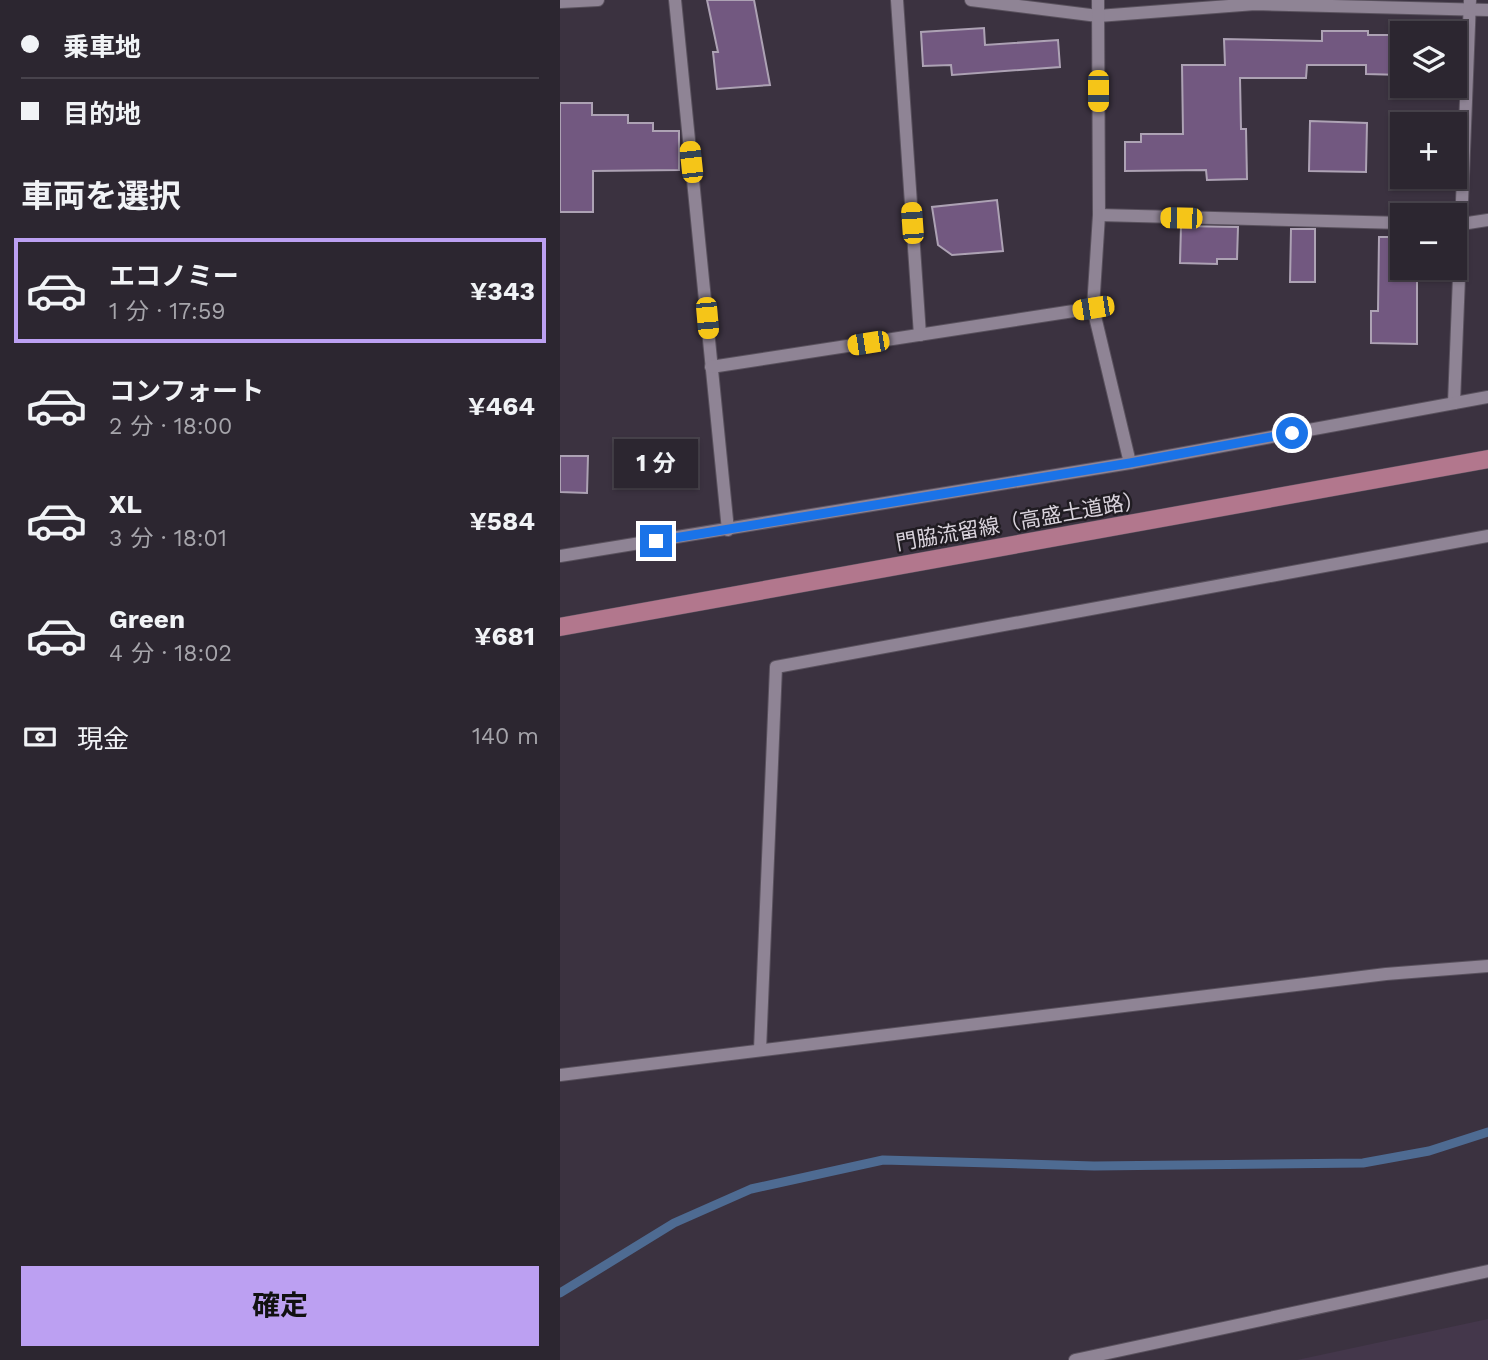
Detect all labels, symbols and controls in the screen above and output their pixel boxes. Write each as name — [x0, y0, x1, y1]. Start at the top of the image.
map controls — [1390, 21, 1467, 280]
button: layers — [1390, 21, 1467, 98]
text: 乗車地 — [63, 32, 141, 62]
car — [1088, 70, 1109, 112]
text: 目的地 — [63, 99, 141, 129]
button: + — [1390, 112, 1467, 189]
car — [679, 140, 704, 184]
text: 車両を選択 — [21, 177, 181, 215]
car — [901, 201, 924, 245]
button: − — [1390, 203, 1467, 280]
car — [1160, 207, 1203, 229]
icon: car — [25, 259, 88, 322]
text: エコノミー — [109, 261, 239, 291]
text: ¥343 — [470, 276, 535, 306]
car — [1071, 294, 1116, 322]
car — [695, 296, 720, 340]
text: 1 分 · 17:59 — [109, 298, 226, 325]
car — [846, 329, 891, 357]
icon: car — [25, 374, 88, 437]
text: コンフォート — [109, 376, 264, 406]
text: ¥464 — [468, 391, 535, 421]
text: 2 分 · 18:00 — [109, 413, 232, 440]
route start — [1276, 417, 1308, 449]
callout: 1 分 — [614, 440, 698, 489]
text: 1 分 — [636, 450, 676, 477]
street label: 門脇流留線（高盛土道路） — [894, 487, 1146, 555]
icon: car — [25, 489, 88, 552]
text: XL — [109, 489, 142, 519]
text: ¥584 — [469, 506, 535, 536]
text: 3 分 · 18:01 — [109, 525, 227, 552]
route end — [640, 525, 672, 557]
icon: car — [25, 604, 88, 667]
text: Green — [109, 604, 185, 634]
text: ¥681 — [474, 621, 535, 651]
text: 4 分 · 18:02 — [109, 640, 232, 667]
icon: cash — [21, 718, 59, 756]
text: 140 m — [472, 723, 539, 750]
text: 現金 — [77, 724, 129, 754]
button: 確定 — [21, 1266, 539, 1346]

